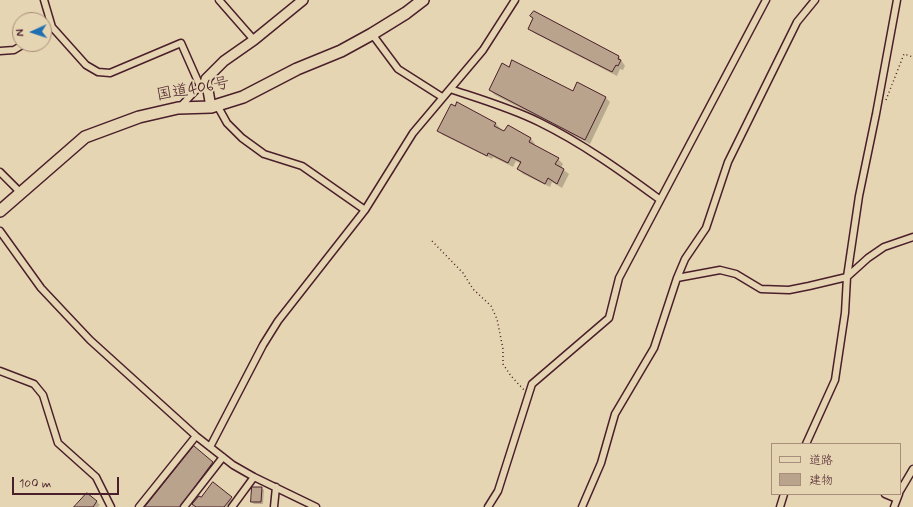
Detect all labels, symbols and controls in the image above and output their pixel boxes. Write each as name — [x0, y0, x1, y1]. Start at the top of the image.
north arrow — [12, 12, 52, 52]
text: N — [14, 29, 28, 37]
street label: 国道406号 — [155, 74, 231, 106]
legend — [771, 443, 901, 495]
text: 道路 — [809, 453, 833, 469]
scale bar — [14, 469, 121, 495]
text: 建物 — [809, 473, 833, 489]
text: 100 m — [19, 476, 51, 492]

